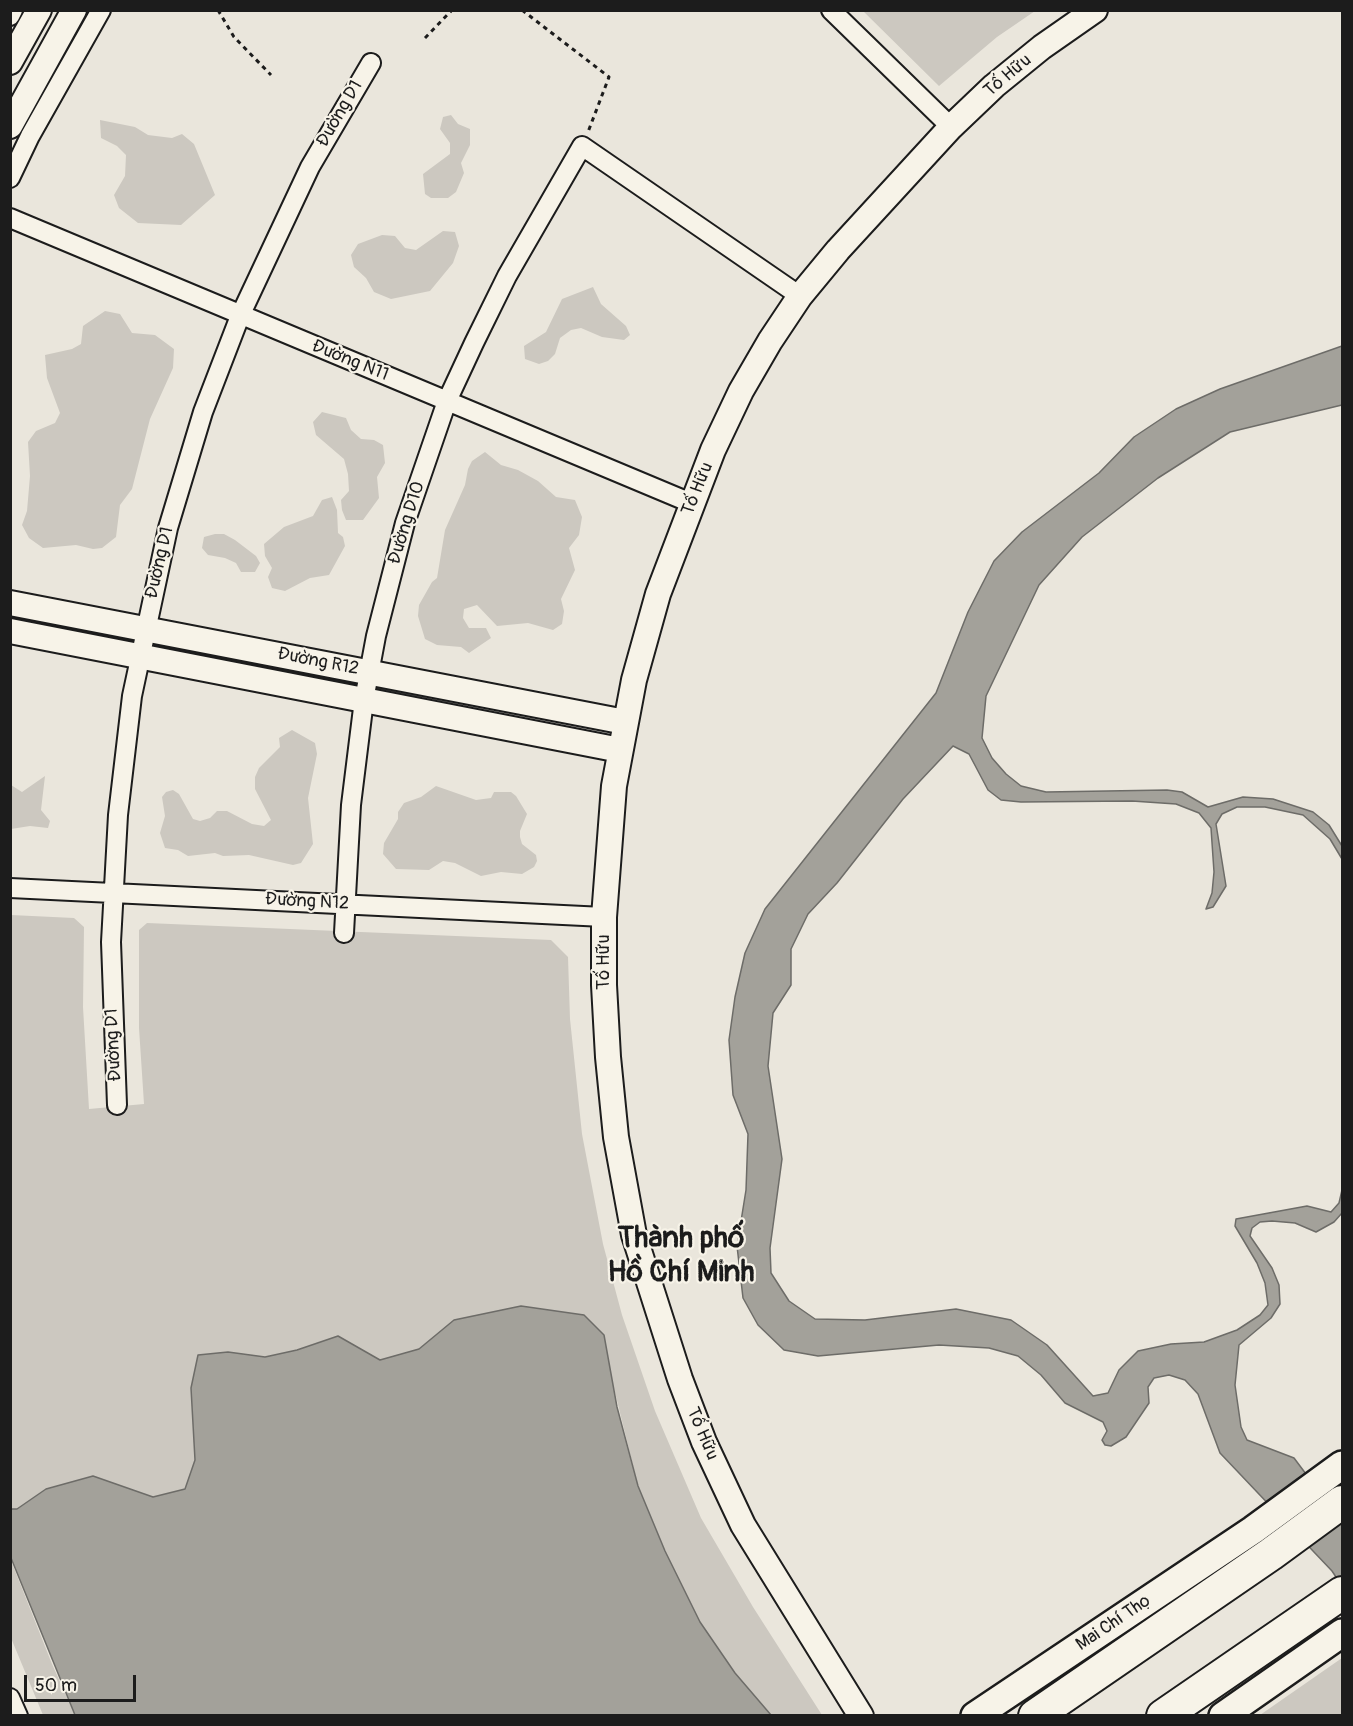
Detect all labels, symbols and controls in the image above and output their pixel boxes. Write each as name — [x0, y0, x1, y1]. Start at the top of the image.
street label: Tố Hữu — [980, 50, 1036, 102]
street label: Đường D1 — [312, 77, 368, 151]
street label: Đường N11 — [308, 336, 392, 386]
street label: Tố Hữu — [678, 459, 718, 519]
street label: Đường D10 — [384, 479, 430, 567]
street label: Đường D1 — [141, 525, 179, 601]
street label: Đường R12 — [276, 644, 360, 680]
street label: Đường N12 — [264, 889, 350, 915]
street label: Tố Hữu — [593, 934, 615, 990]
street label: Đường D1 — [101, 1008, 127, 1082]
district label: Thành phố Hồ Chí Minh — [607, 1221, 755, 1292]
street label: Tố Hữu — [681, 1404, 723, 1464]
street label: Mai Chí Thọ — [1072, 1590, 1156, 1656]
scale bar — [27, 1663, 140, 1701]
text: 50 m — [35, 1674, 77, 1697]

